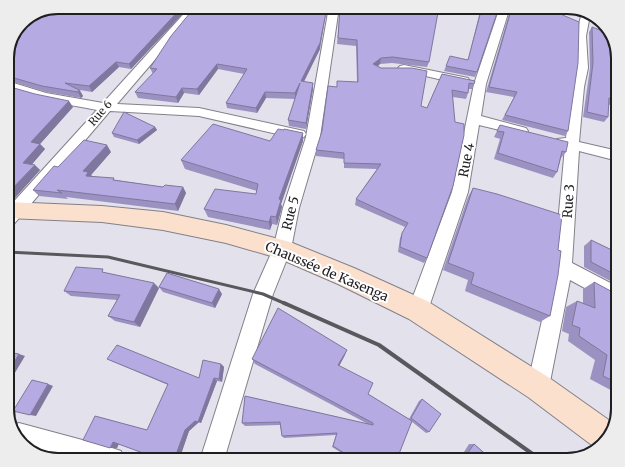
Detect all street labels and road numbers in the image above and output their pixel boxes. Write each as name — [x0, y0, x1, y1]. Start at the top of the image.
street label: Rue 6 — [85, 97, 115, 129]
street label: Rue 4 — [455, 141, 478, 179]
street label: Rue 3 — [559, 183, 578, 219]
street label: Rue 5 — [278, 194, 303, 232]
street label: Chaussée de Kasenga — [263, 238, 391, 305]

